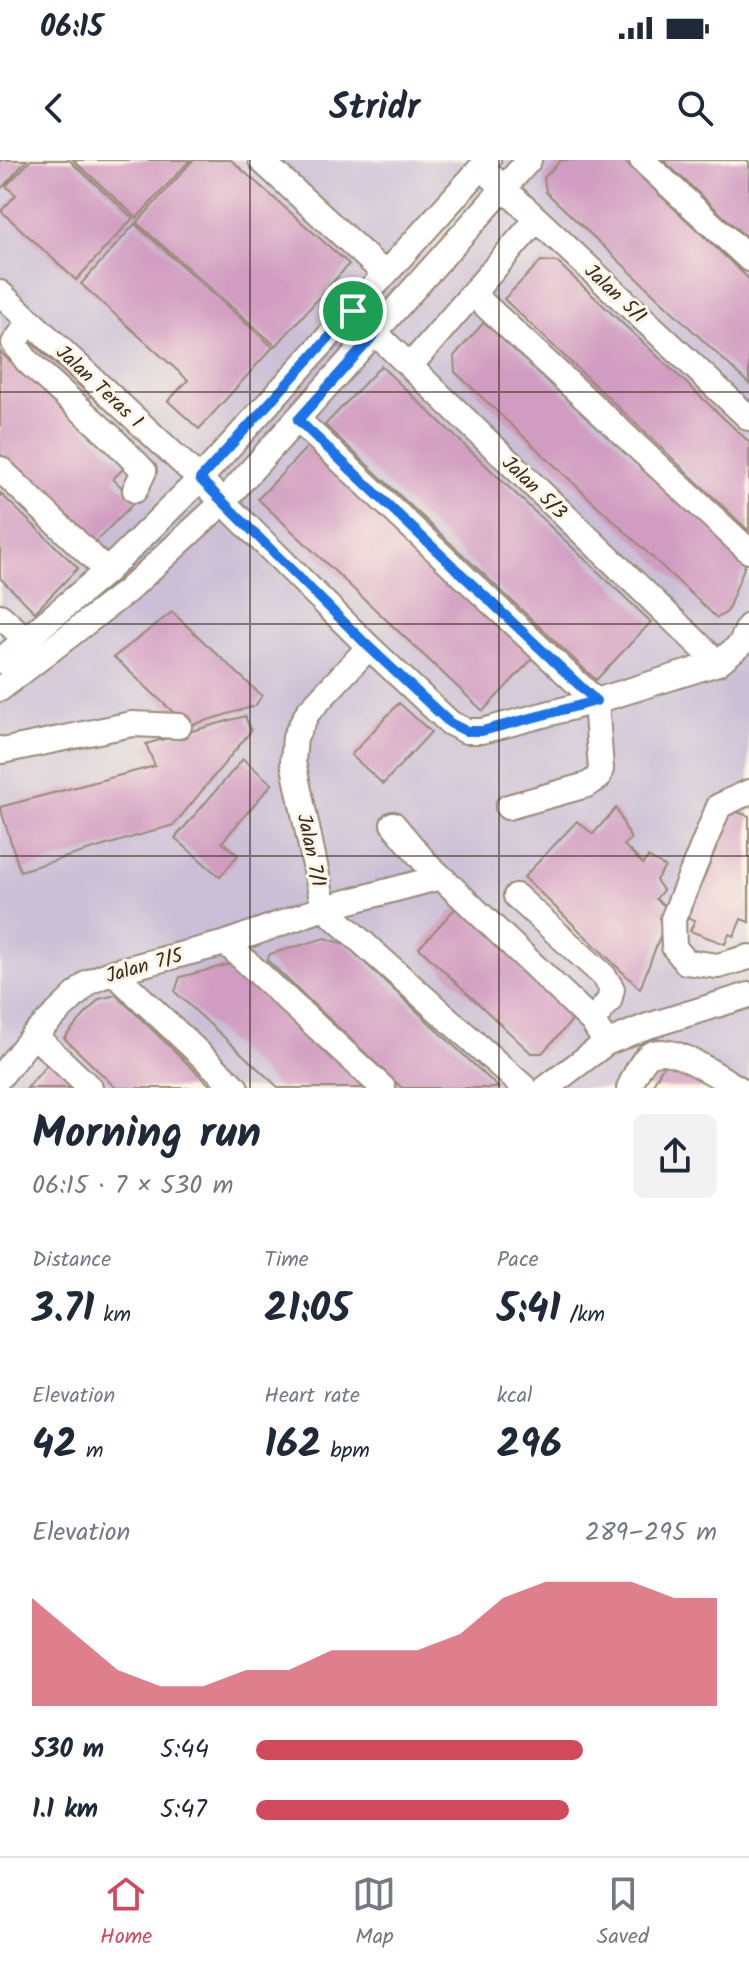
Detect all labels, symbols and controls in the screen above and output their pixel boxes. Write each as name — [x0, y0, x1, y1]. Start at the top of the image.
text: 06:15 — [40, 4, 103, 52]
text: Stridr — [329, 80, 420, 137]
icon: back — [32, 86, 76, 130]
icon: search — [673, 86, 717, 130]
street label: Jalan 5/1 — [576, 257, 653, 332]
pin — [319, 277, 387, 345]
icon: arrive — [331, 289, 375, 333]
street label: Jalan Teras 1 — [47, 338, 150, 437]
street label: Jalan 5/3 — [493, 449, 574, 528]
street label: Jalan 7/1 — [287, 811, 333, 890]
street label: Jalan 7/5 — [102, 940, 188, 993]
text: Morning run — [32, 1100, 261, 1170]
button: share — [633, 1114, 717, 1198]
text: 06:15 · 7 × 530 m — [32, 1165, 233, 1207]
text: Distance — [32, 1243, 111, 1278]
text: Time — [264, 1243, 309, 1278]
text: Pace — [497, 1243, 539, 1278]
text: 3.71 — [32, 1278, 94, 1342]
text: 21:05 — [264, 1278, 350, 1342]
text: 5:41 — [497, 1278, 561, 1342]
text: km — [94, 1298, 131, 1333]
text: /km — [561, 1298, 605, 1333]
text: Elevation — [32, 1379, 115, 1414]
text: Heart rate — [264, 1379, 360, 1414]
text: kcal — [497, 1379, 532, 1414]
text: 42 — [32, 1414, 77, 1478]
text: 162 — [264, 1414, 321, 1478]
text: 296 — [497, 1414, 562, 1478]
text: m — [77, 1434, 103, 1469]
text: bpm — [321, 1434, 370, 1469]
text: Elevation — [32, 1512, 130, 1554]
text: 289–295 m — [585, 1512, 717, 1554]
text: 530 m — [32, 1729, 104, 1771]
text: 5:44 — [160, 1729, 209, 1771]
text: 1.1 km — [32, 1789, 98, 1831]
text: 5:47 — [160, 1789, 207, 1831]
tab: Home — [100, 1872, 152, 1955]
tab: Map — [352, 1872, 396, 1955]
tab: Saved — [597, 1872, 649, 1955]

